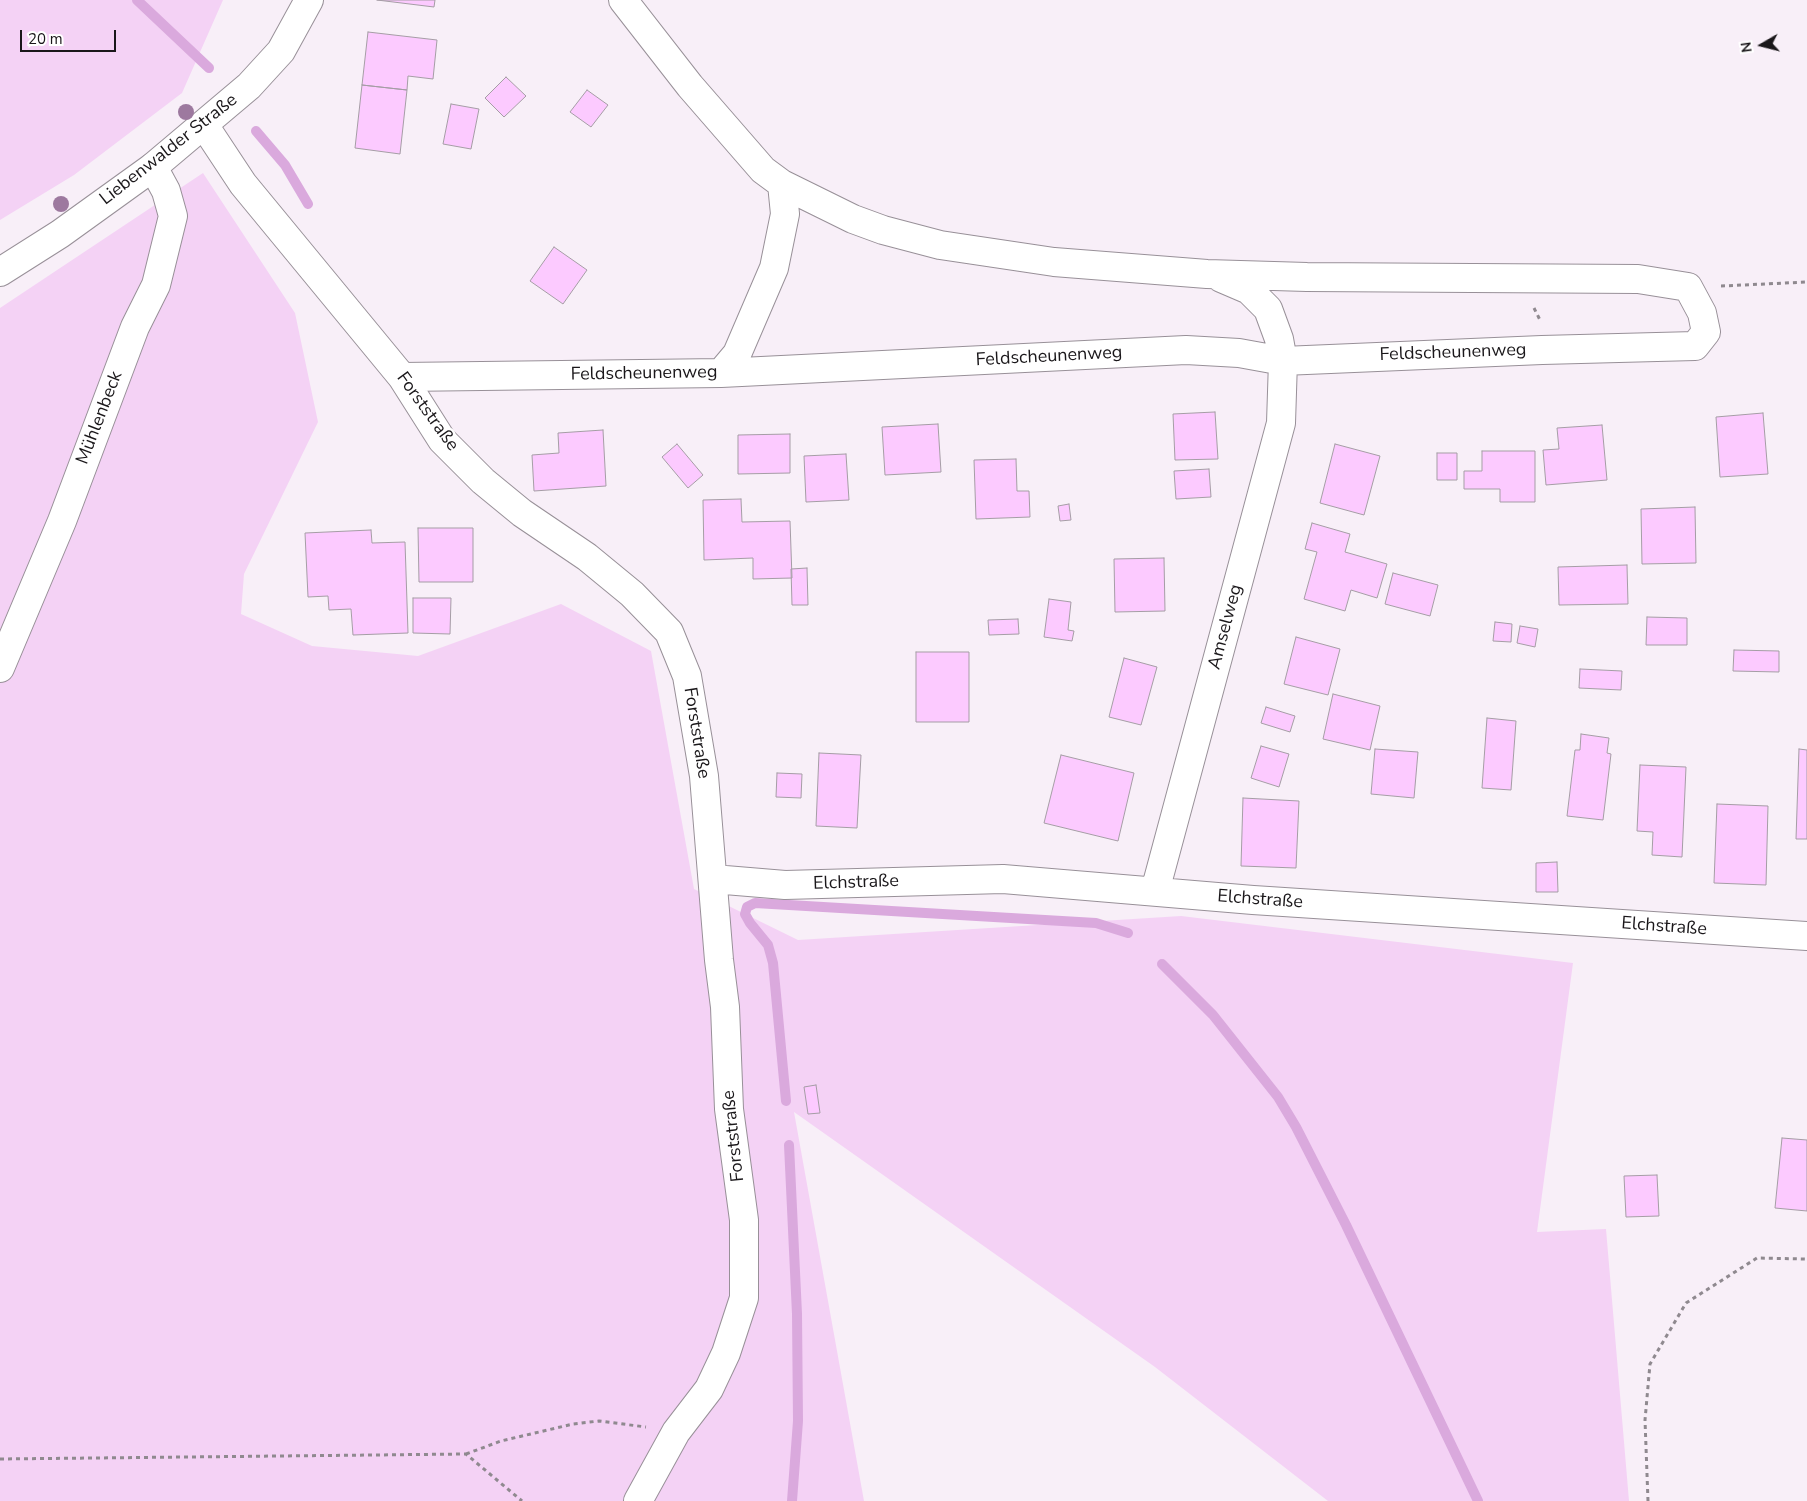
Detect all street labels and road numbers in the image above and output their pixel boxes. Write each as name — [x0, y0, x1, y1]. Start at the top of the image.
street label: Liebenwalder Straße — [96, 90, 242, 210]
street label: Feldscheunenweg — [1379, 340, 1527, 366]
street label: Feldscheunenweg — [975, 342, 1123, 372]
street label: Feldscheunenweg — [570, 362, 718, 386]
street label: Mühlenbeck — [72, 368, 128, 468]
street label: Forststraße — [391, 368, 463, 456]
street label: Amselweg — [1204, 582, 1248, 672]
street label: Forststraße — [678, 686, 714, 780]
street label: Elchstraße — [813, 871, 899, 895]
street label: Elchstraße — [1217, 886, 1303, 914]
street label: Elchstraße — [1621, 913, 1707, 941]
street label: Forststraße — [718, 1089, 750, 1183]

